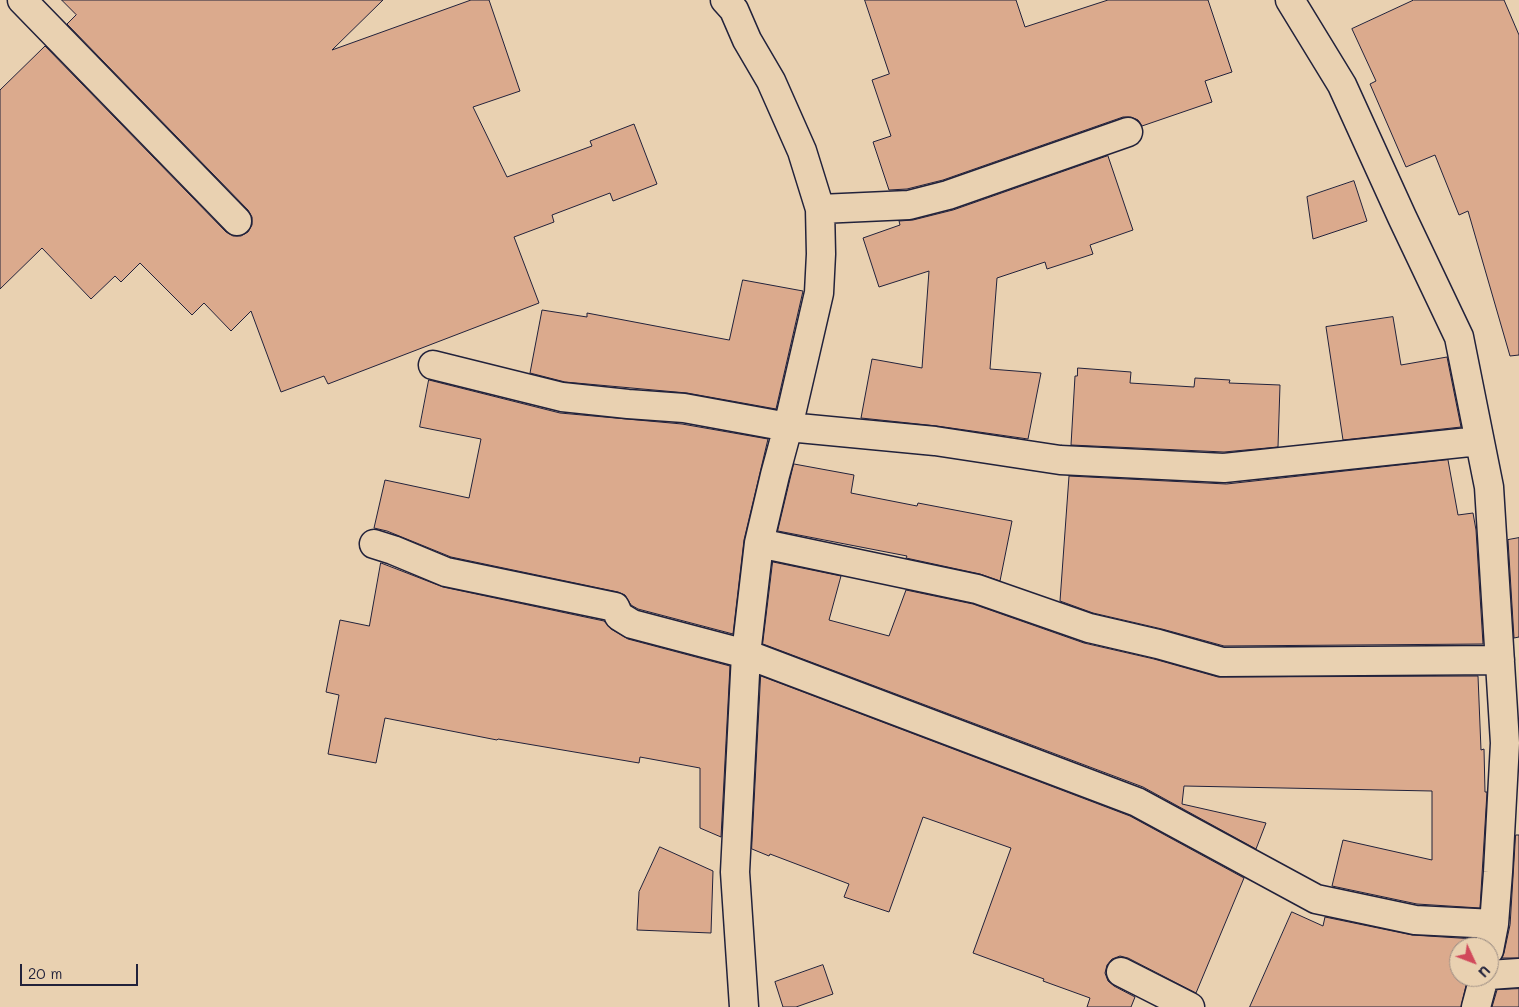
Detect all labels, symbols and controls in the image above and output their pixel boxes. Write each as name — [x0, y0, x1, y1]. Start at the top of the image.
north arrow — [1449, 937, 1499, 987]
scale bar — [22, 954, 140, 986]
text: U — [1474, 962, 1495, 982]
text: 20 m — [28, 963, 62, 983]

